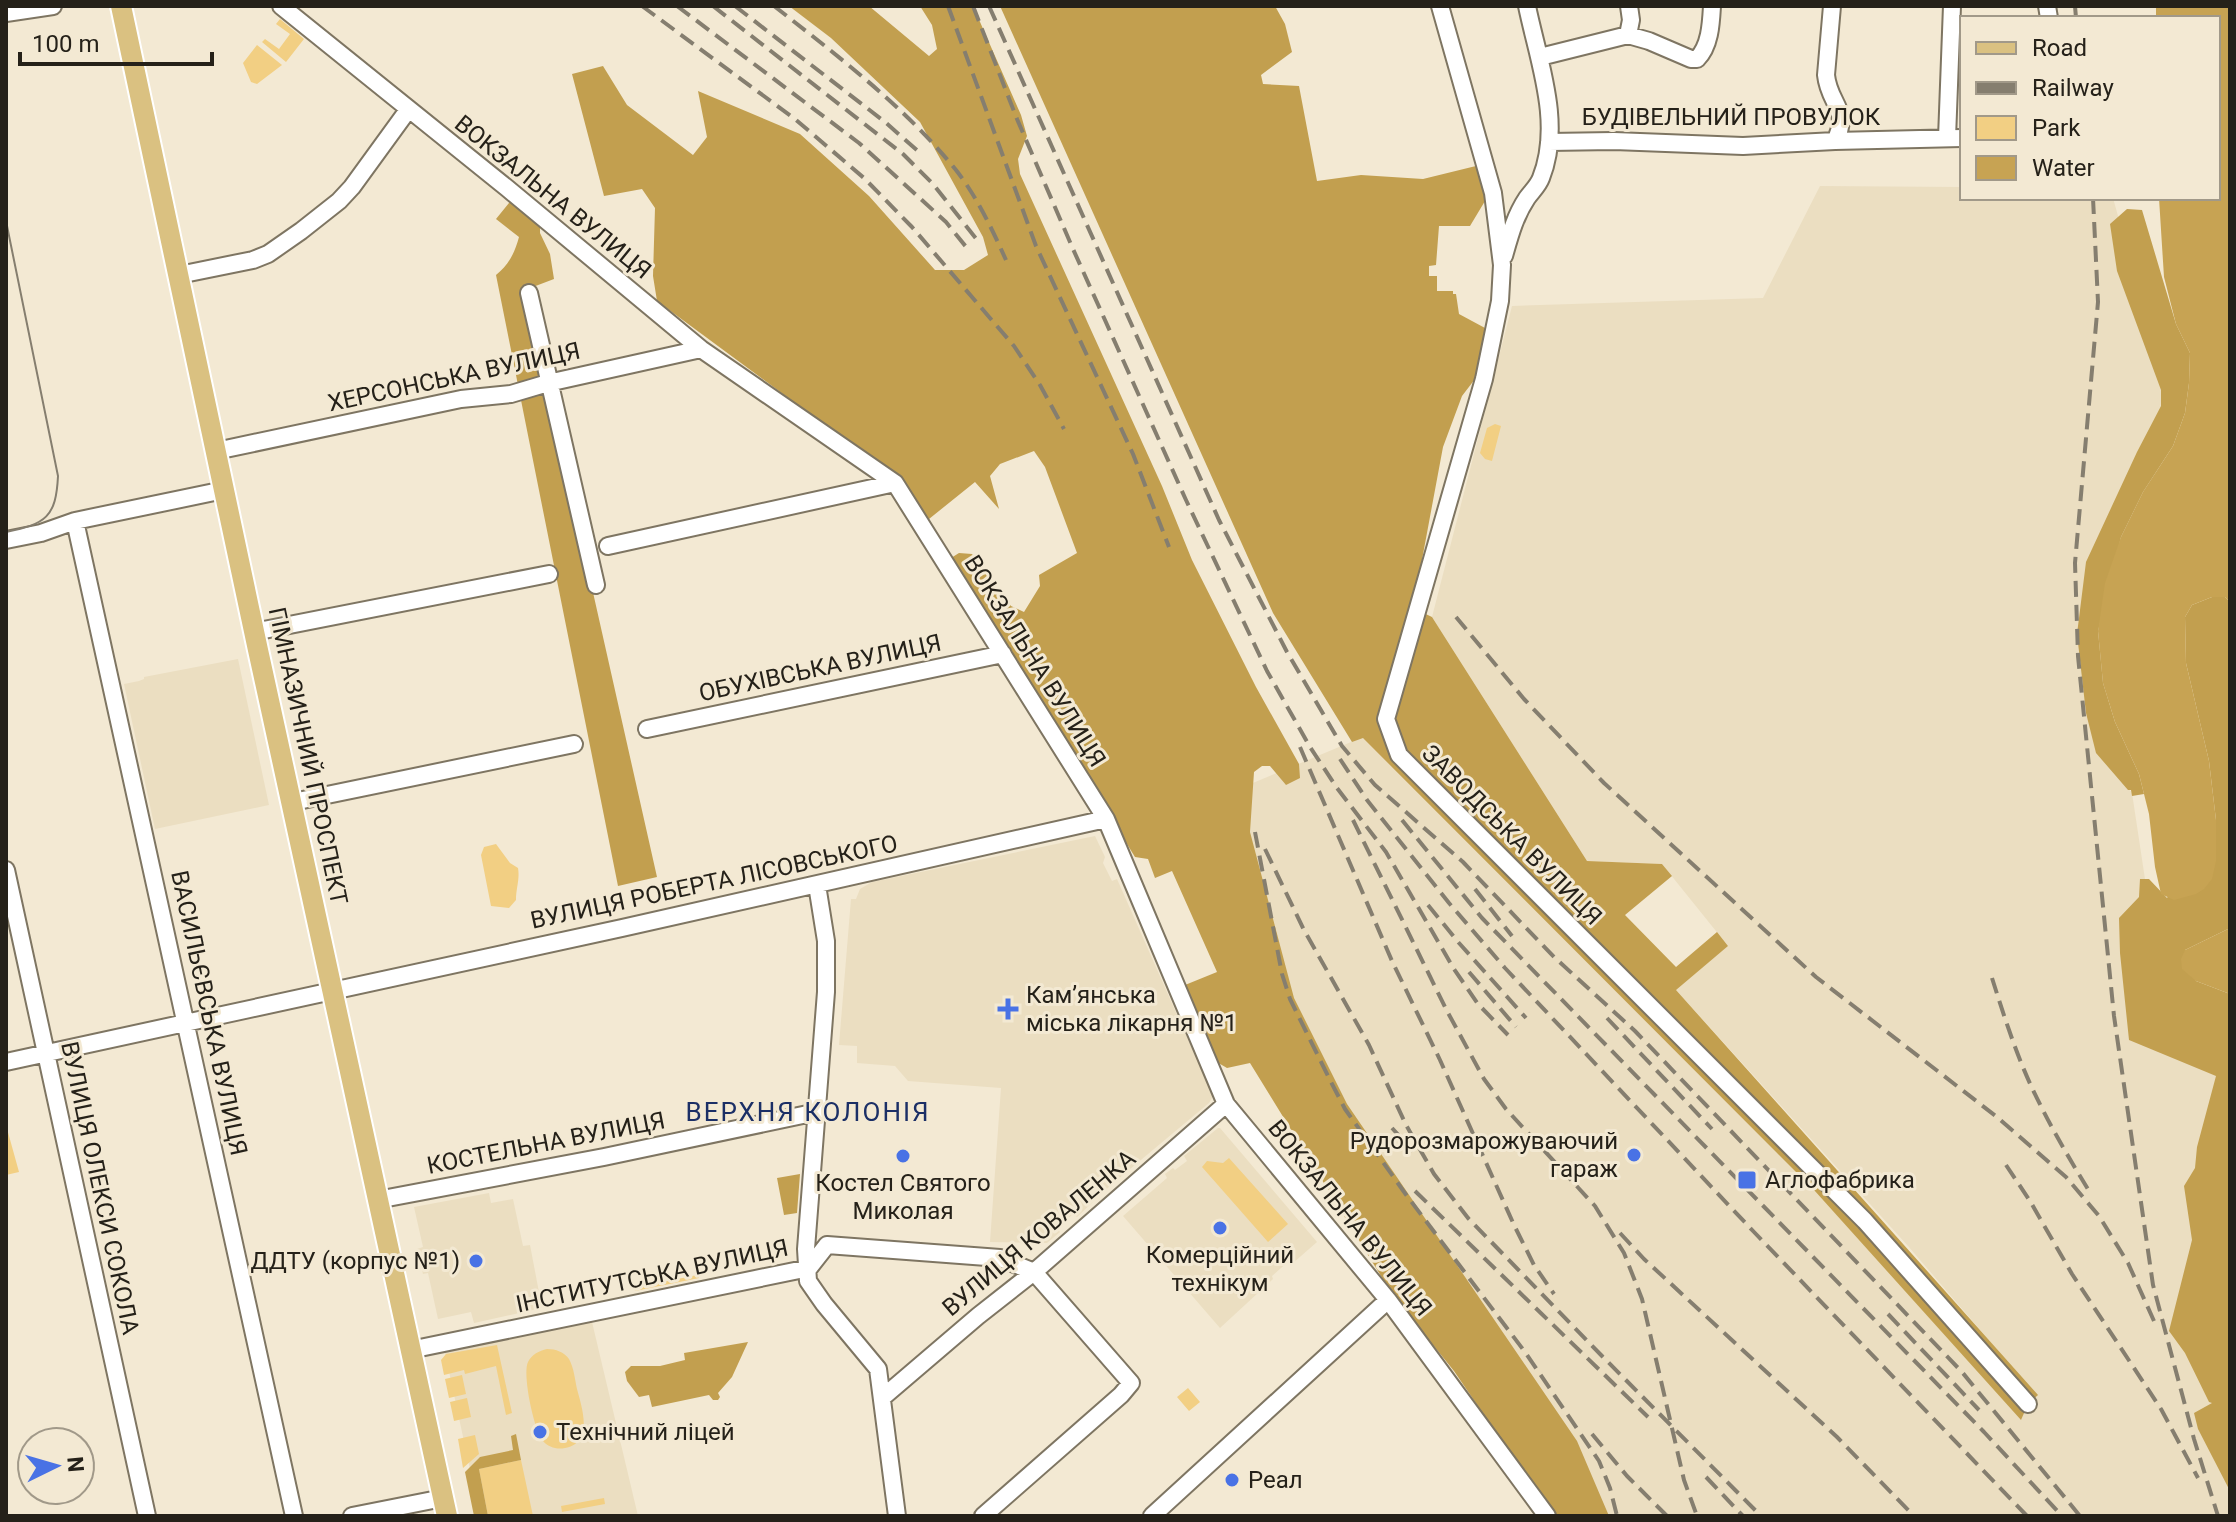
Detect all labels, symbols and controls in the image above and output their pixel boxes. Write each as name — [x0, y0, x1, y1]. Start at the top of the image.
scale bar — [20, 16, 212, 66]
legend — [1960, 16, 2220, 200]
text: 100 m — [32, 30, 99, 58]
text: Road — [2032, 34, 2087, 62]
text: Railway — [2032, 74, 2114, 102]
street label: БУДІВЕЛЬНИЙ ПРОВУЛОК — [1582, 103, 1881, 131]
street label: ВОКЗАЛЬНА ВУЛИЦЯ — [449, 109, 657, 285]
text: Park — [2032, 114, 2081, 142]
text: Water — [2032, 154, 2095, 182]
street label: ХЕРСОНСЬКА ВУЛИЦЯ — [325, 337, 583, 417]
street label: ВОКЗАЛЬНА ВУЛИЦЯ — [958, 550, 1112, 772]
street label: ГІМНАЗИЧНИЙ ПРОСПЕКТ — [263, 605, 353, 907]
street label: ОБУХІВСЬКА ВУЛИЦЯ — [696, 629, 944, 707]
street label: ЗАВОДСЬКА ВУЛИЦЯ — [1416, 739, 1608, 931]
street label: ВУЛИЦЯ РОБЕРТА ЛІСОВСЬКОГО — [528, 829, 900, 935]
street label: ВАСИЛЬЄВСЬКА ВУЛИЦЯ — [165, 868, 253, 1158]
place label: Кам’янська міська лікарня №1 — [1026, 981, 1238, 1037]
marker: Кам’янська міська лікарня №1 — [997, 998, 1019, 1020]
street label: ВУЛИЦЯ ОЛЕКСИ СОКОЛА — [55, 1039, 145, 1337]
district label: ВЕРХНЯ КОЛОНІЯ — [685, 1097, 931, 1127]
street label: КОСТЕЛЬНА ВУЛИЦЯ — [425, 1106, 667, 1180]
street label: ВОКЗАЛЬНА ВУЛИЦЯ — [1262, 1114, 1438, 1322]
place label: Рудорозмарожуваючий гараж — [1350, 1127, 1619, 1183]
street label: ВУЛИЦЯ КОВАЛЕНКА — [937, 1144, 1141, 1322]
marker: Рудорозмарожуваючий гараж — [1625, 1146, 1643, 1164]
marker: Костел Святого Миколая — [894, 1147, 912, 1165]
place label: Аглофабрика — [1765, 1166, 1915, 1194]
place label: Костел Святого Миколая — [815, 1169, 991, 1225]
marker: Аглофабрика — [1736, 1169, 1758, 1191]
marker: Комерційний технікум — [1211, 1219, 1229, 1237]
street label: ІНСТИТУТСЬКА ВУЛИЦЯ — [513, 1233, 791, 1319]
place label: Комерційний технікум — [1146, 1241, 1294, 1297]
place label: ДДТУ (корпус №1) — [250, 1247, 460, 1275]
marker: ДДТУ (корпус №1) — [467, 1252, 485, 1270]
place label: Технічний ліцей — [556, 1418, 735, 1446]
marker: Технічний ліцей — [531, 1423, 549, 1441]
north arrow — [16, 1426, 96, 1506]
text: N — [62, 1455, 89, 1473]
place label: Реал — [1248, 1466, 1303, 1494]
marker: Реал — [1223, 1471, 1241, 1489]

